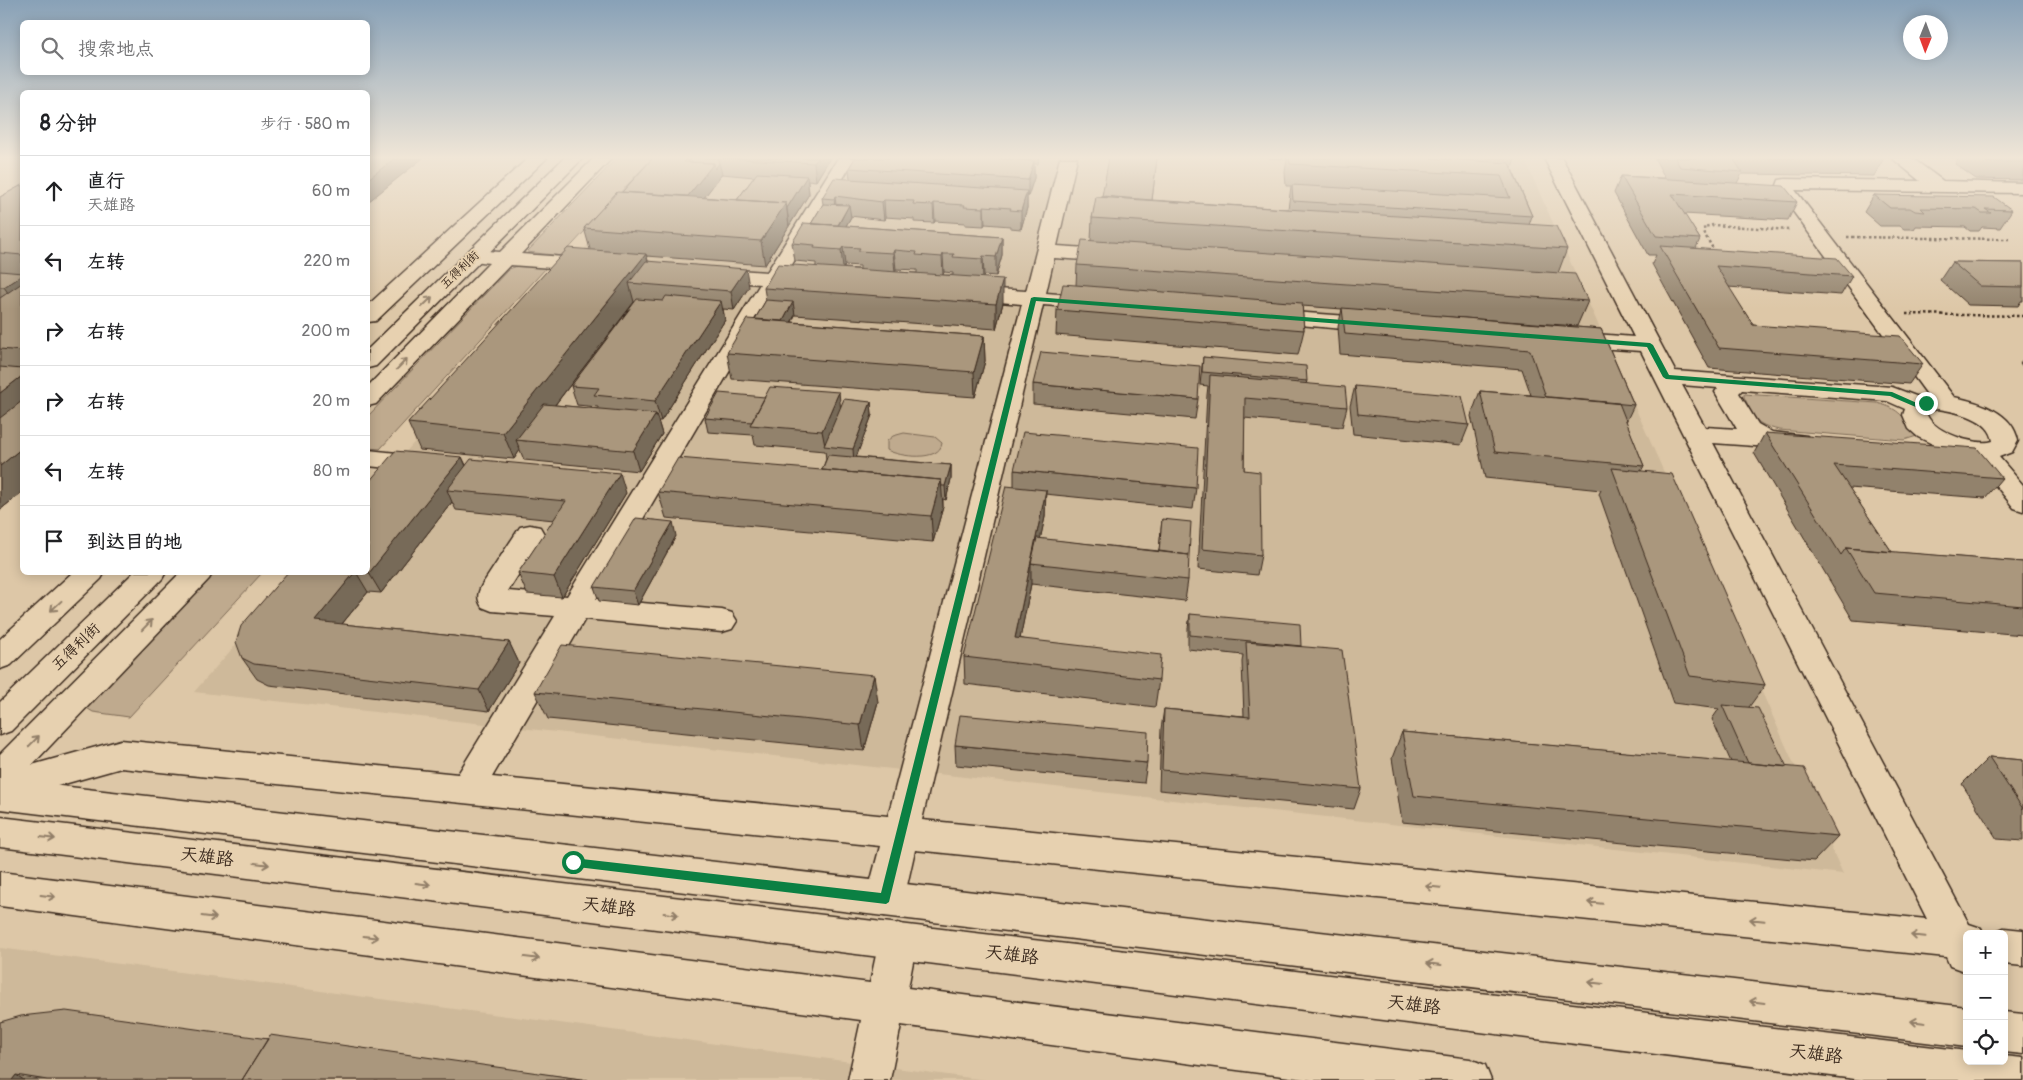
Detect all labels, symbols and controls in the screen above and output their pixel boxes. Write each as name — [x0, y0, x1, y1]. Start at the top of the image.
north arrow — [1903, 15, 1948, 60]
search box — [20, 20, 370, 75]
icon: search — [38, 34, 66, 62]
text: 搜索地点 — [78, 37, 154, 61]
text: 8 分钟 — [40, 110, 97, 137]
text: 步行 · 580 m — [261, 114, 350, 134]
text: 直行 — [87, 169, 125, 193]
icon: ahead — [40, 177, 68, 205]
text: 60 m — [312, 181, 350, 201]
text: 天雄路 — [87, 195, 135, 215]
icon: left — [40, 247, 68, 275]
street label: 五得利街 — [438, 248, 482, 292]
text: 左转 — [87, 250, 125, 274]
text: 220 m — [304, 251, 350, 271]
one-way arrow — [421, 296, 434, 308]
icon: right — [40, 317, 68, 345]
text: 右转 — [87, 320, 125, 344]
text: 200 m — [302, 321, 350, 341]
one-way arrow — [395, 358, 408, 370]
icon: right — [40, 387, 68, 415]
text: 右转 — [87, 390, 125, 414]
text: 20 m — [312, 391, 350, 411]
route end — [1915, 392, 1938, 415]
icon: left — [40, 457, 68, 485]
text: 左转 — [87, 460, 125, 484]
text: 80 m — [313, 461, 350, 481]
icon: arrive — [40, 527, 68, 555]
text: 到达目的地 — [87, 530, 182, 554]
one-way arrow — [49, 600, 62, 612]
street label: 五得利街 — [48, 619, 104, 675]
one-way arrow — [141, 619, 154, 631]
one-way arrow — [28, 735, 40, 748]
one-way arrow — [40, 833, 56, 843]
street label: 天雄路 — [179, 842, 235, 872]
route start — [562, 851, 585, 874]
one-way arrow — [253, 859, 269, 869]
one-way arrow — [415, 879, 431, 889]
one-way arrow — [1426, 882, 1442, 892]
one-way arrow — [40, 891, 56, 901]
street label: 天雄路 — [581, 892, 637, 922]
one-way arrow — [1587, 899, 1603, 908]
one-way arrow — [663, 909, 679, 919]
one-way arrow — [201, 912, 217, 922]
one-way arrow — [1749, 915, 1765, 925]
map controls — [1963, 930, 2008, 1065]
button: + — [1963, 930, 2008, 975]
one-way arrow — [1911, 931, 1927, 941]
one-way arrow — [362, 933, 378, 943]
street label: 天雄路 — [984, 940, 1040, 970]
one-way arrow — [523, 953, 539, 963]
one-way arrow — [1427, 959, 1443, 969]
button: − — [1963, 975, 2008, 1020]
one-way arrow — [1588, 978, 1604, 988]
street label: 天雄路 — [1386, 990, 1442, 1020]
one-way arrow — [1749, 997, 1765, 1007]
one-way arrow — [1911, 1016, 1927, 1026]
button: locate — [1963, 1020, 2008, 1065]
street label: 天雄路 — [1788, 1039, 1844, 1069]

